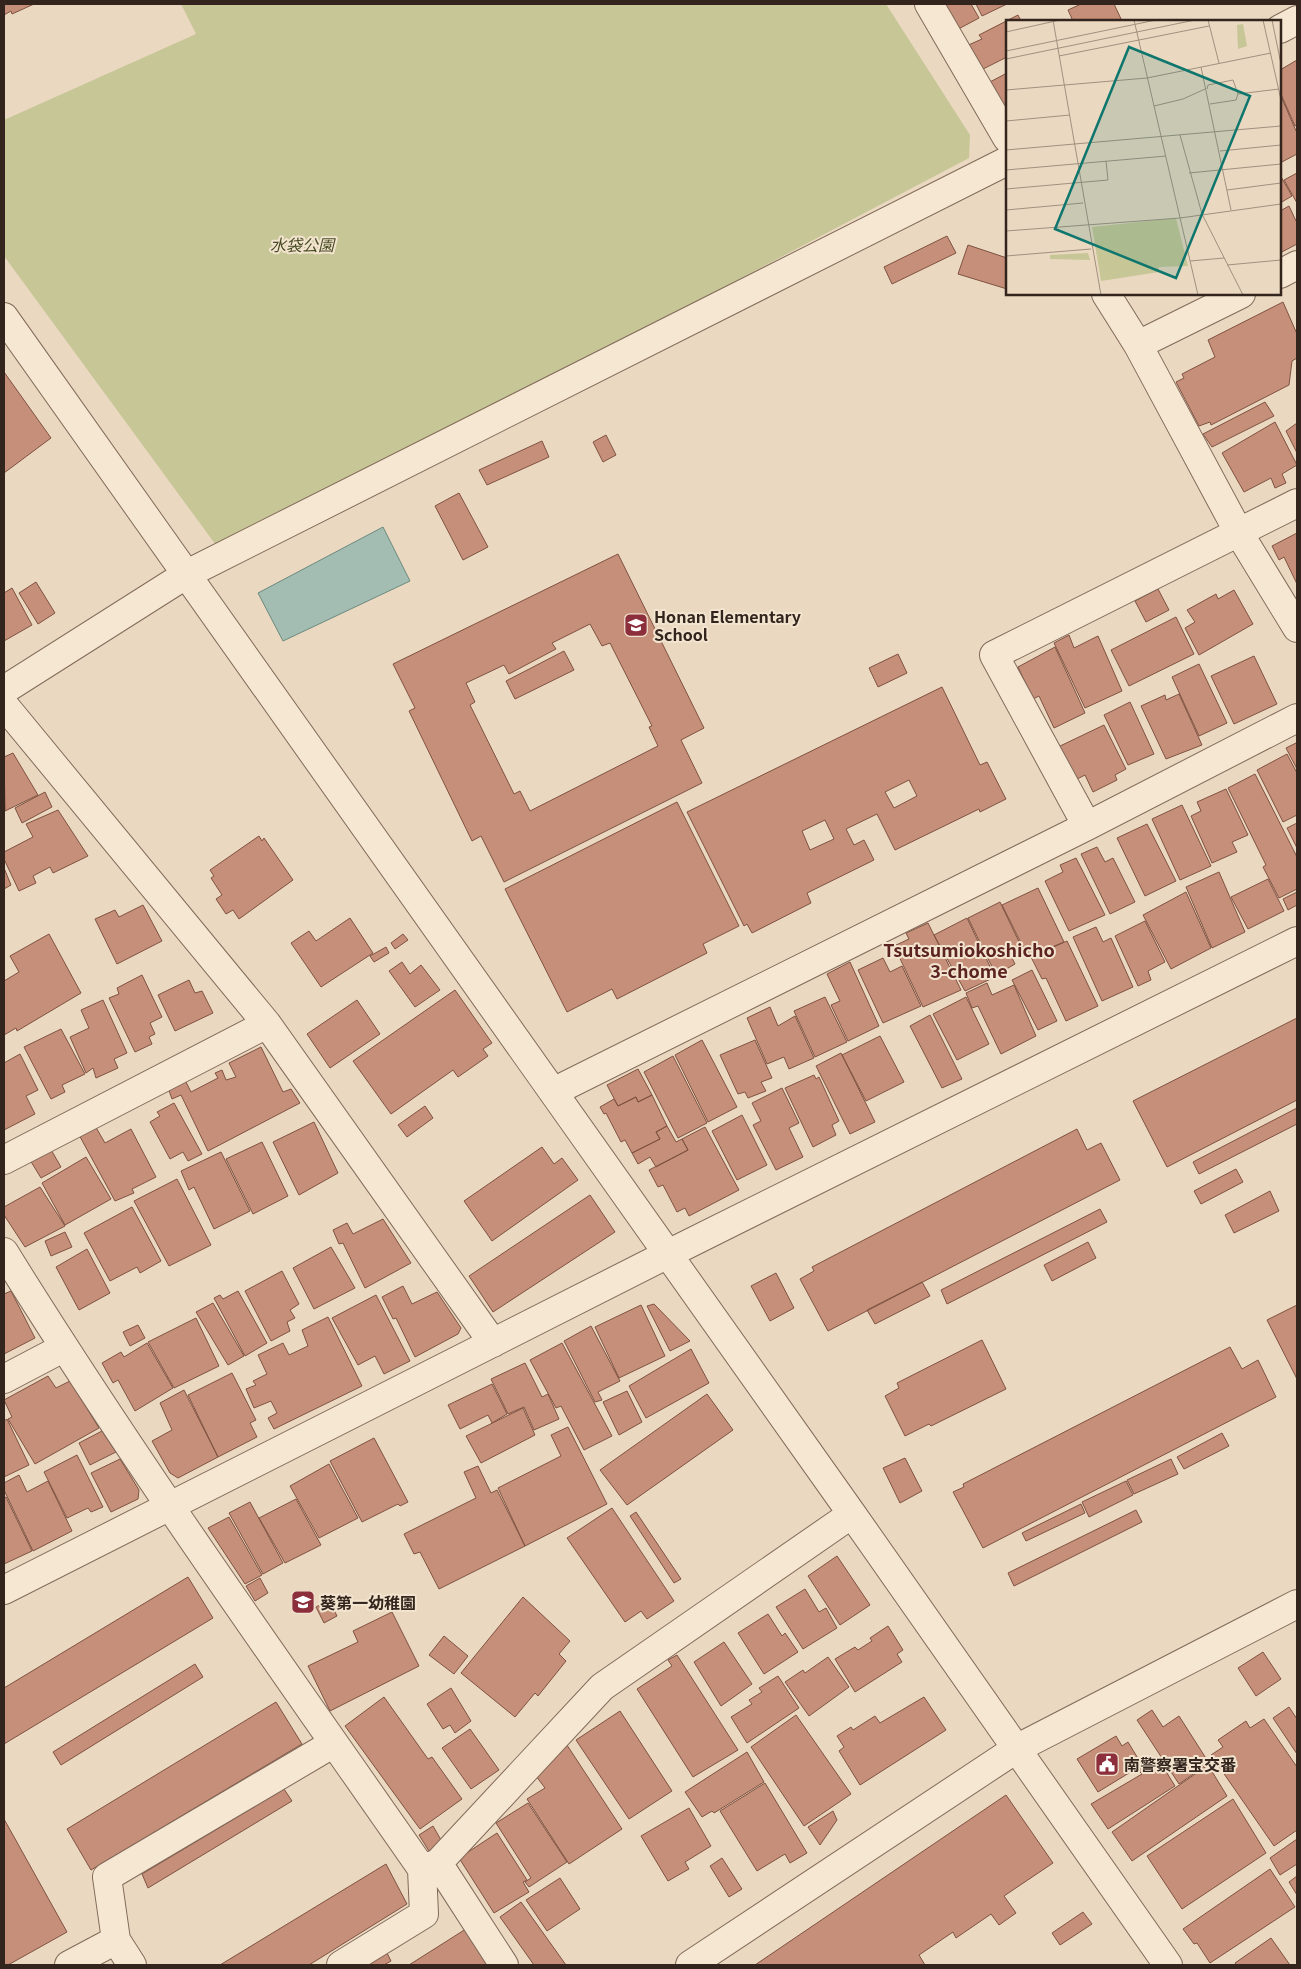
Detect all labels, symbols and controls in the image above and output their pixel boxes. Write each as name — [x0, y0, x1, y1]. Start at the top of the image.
inset map — [1006, 20, 1281, 295]
park label: 水袋公園 — [270, 232, 336, 256]
place label: Honan Elementary School — [654, 604, 801, 646]
school or university icon: Honan Elementary School — [623, 612, 649, 638]
district label: Tsutsumiokoshicho 3-chome — [883, 936, 1055, 983]
school or university icon: 葵第一幼稚園 — [290, 1589, 316, 1615]
place label: 葵第一幼稚園 — [320, 1590, 416, 1614]
public building icon: 南警察署宝交番 — [1094, 1751, 1120, 1777]
place label: 南警察署宝交番 — [1124, 1752, 1236, 1776]

